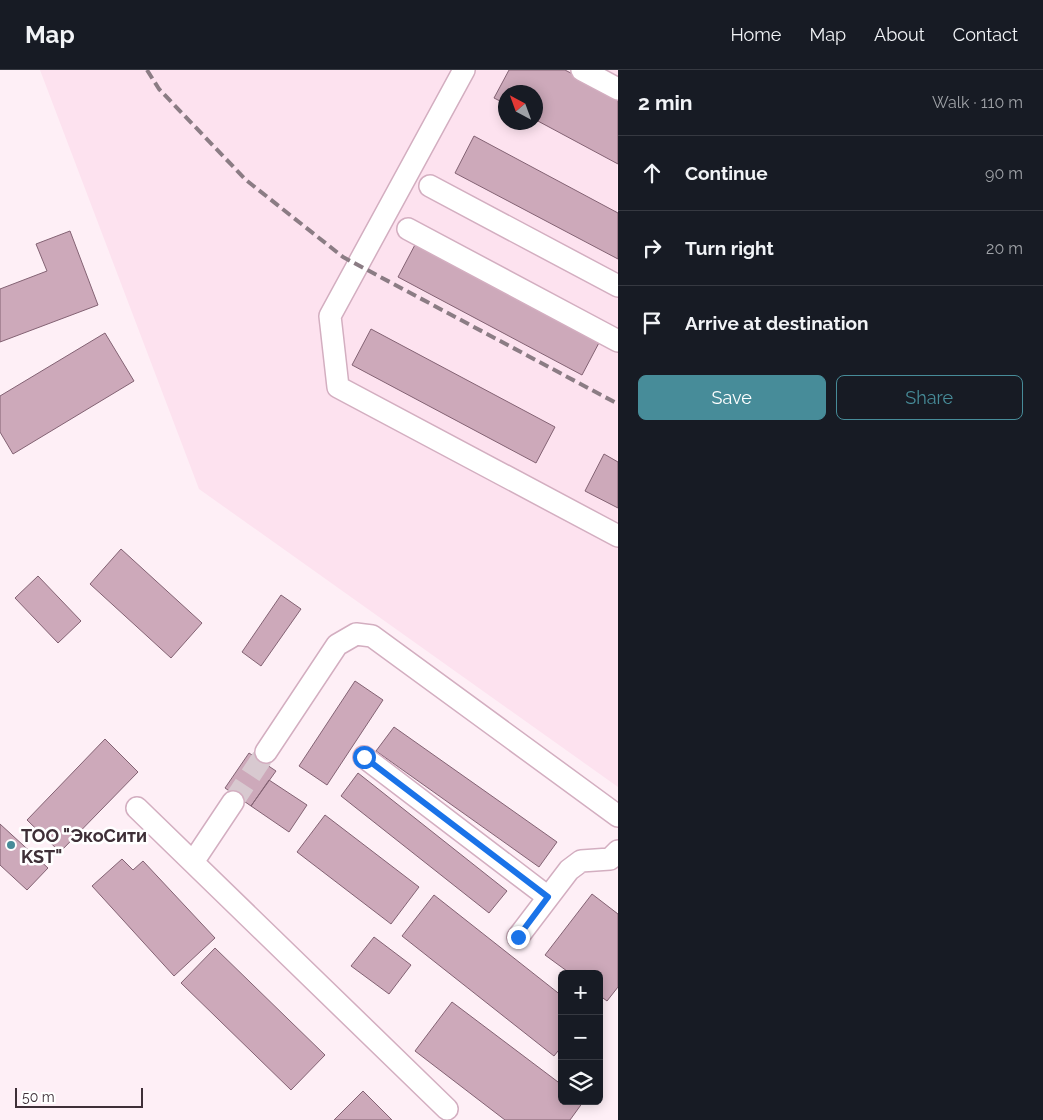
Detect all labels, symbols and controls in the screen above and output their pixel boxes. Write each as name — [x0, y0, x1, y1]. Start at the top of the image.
text: Map — [25, 20, 75, 49]
text: Home — [730, 24, 781, 45]
text: Map — [809, 24, 846, 45]
text: About — [874, 24, 925, 45]
text: Contact — [953, 24, 1018, 45]
north arrow — [498, 85, 543, 130]
text: 2 min — [638, 90, 692, 115]
text: Walk · 110 m — [932, 93, 1023, 112]
icon: ahead — [638, 159, 666, 187]
text: Continue — [685, 162, 768, 184]
text: 90 m — [985, 164, 1023, 183]
icon: right — [638, 234, 666, 262]
text: Turn right — [685, 237, 774, 259]
text: 20 m — [986, 239, 1023, 258]
icon: arrive — [638, 309, 666, 337]
text: Arrive at destination — [685, 312, 869, 334]
button: Save — [638, 375, 826, 420]
button: Share — [836, 375, 1023, 420]
route start — [353, 746, 376, 769]
place label: ТОО "ЭкоСити KST" — [21, 825, 147, 867]
marker: ТОО "ЭкоСити KST" — [5, 839, 17, 851]
route end — [507, 926, 530, 949]
map controls — [558, 970, 603, 1105]
button: + — [558, 970, 603, 1015]
button: − — [558, 1015, 603, 1060]
button: layers — [558, 1060, 603, 1105]
scale bar — [15, 1085, 142, 1108]
text: 50 m — [22, 1089, 55, 1105]

